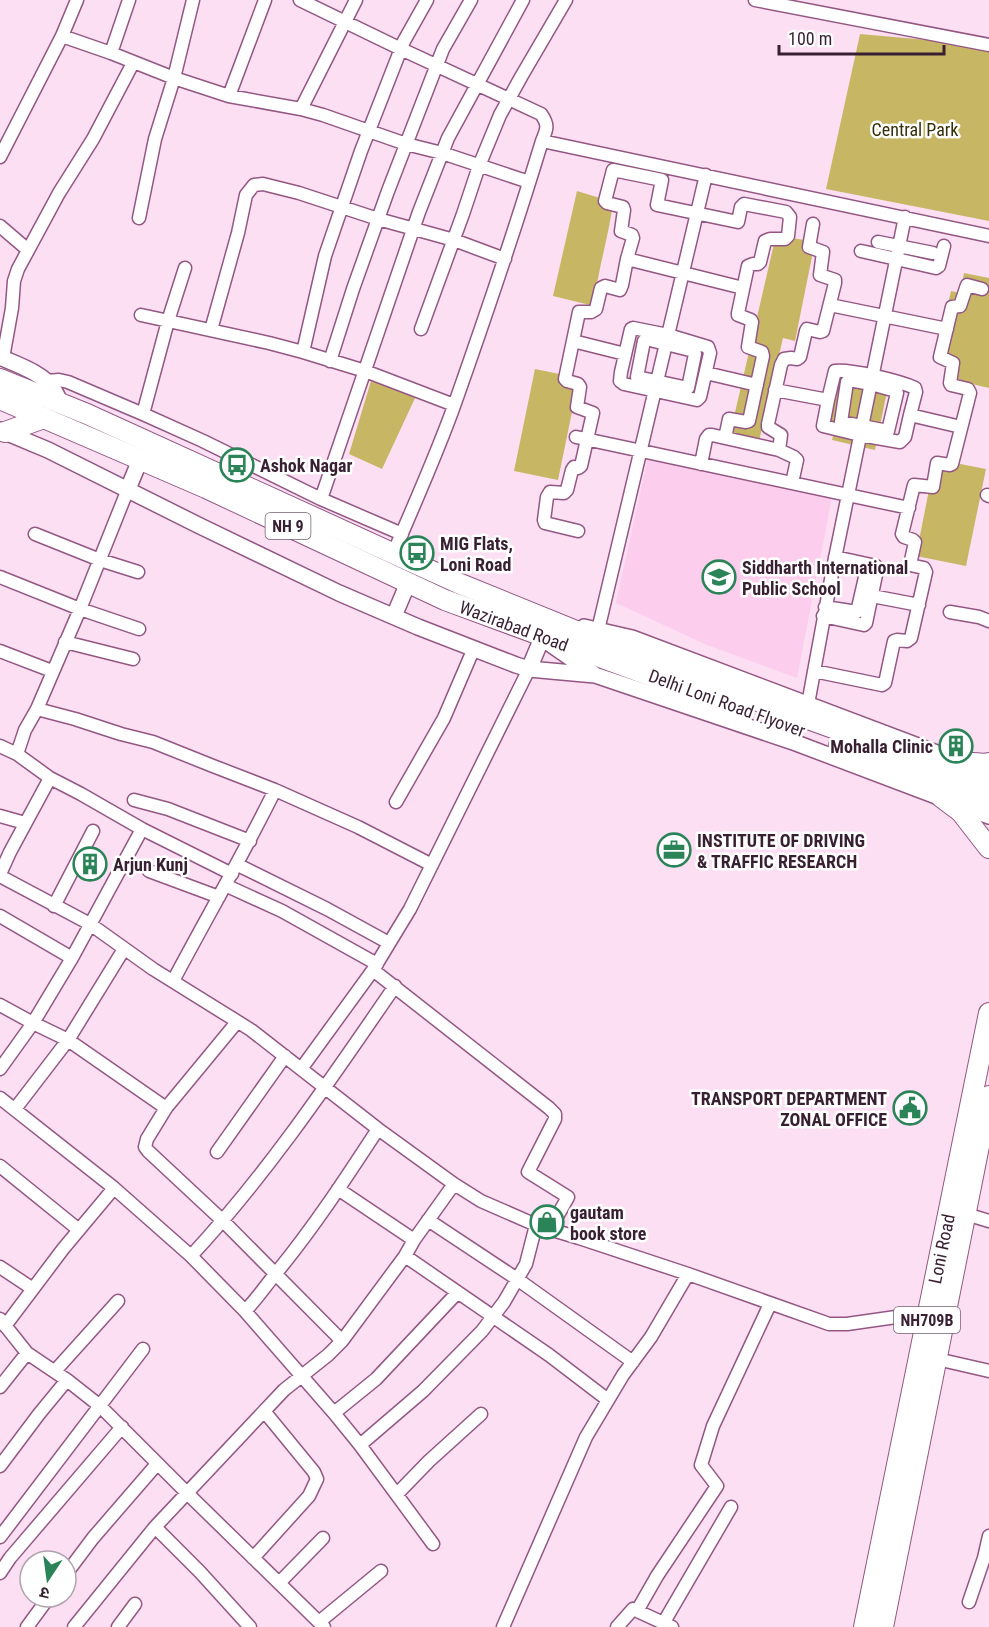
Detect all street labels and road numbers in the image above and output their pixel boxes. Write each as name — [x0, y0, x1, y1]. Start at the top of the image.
road number: NH 9 — [266, 513, 310, 539]
street label: Wazirabad Road — [457, 596, 572, 655]
street label: Delhi Loni Road Flyover — [646, 665, 809, 741]
street label: Loni Road — [924, 1212, 958, 1286]
road number: NH709B — [894, 1307, 960, 1333]

